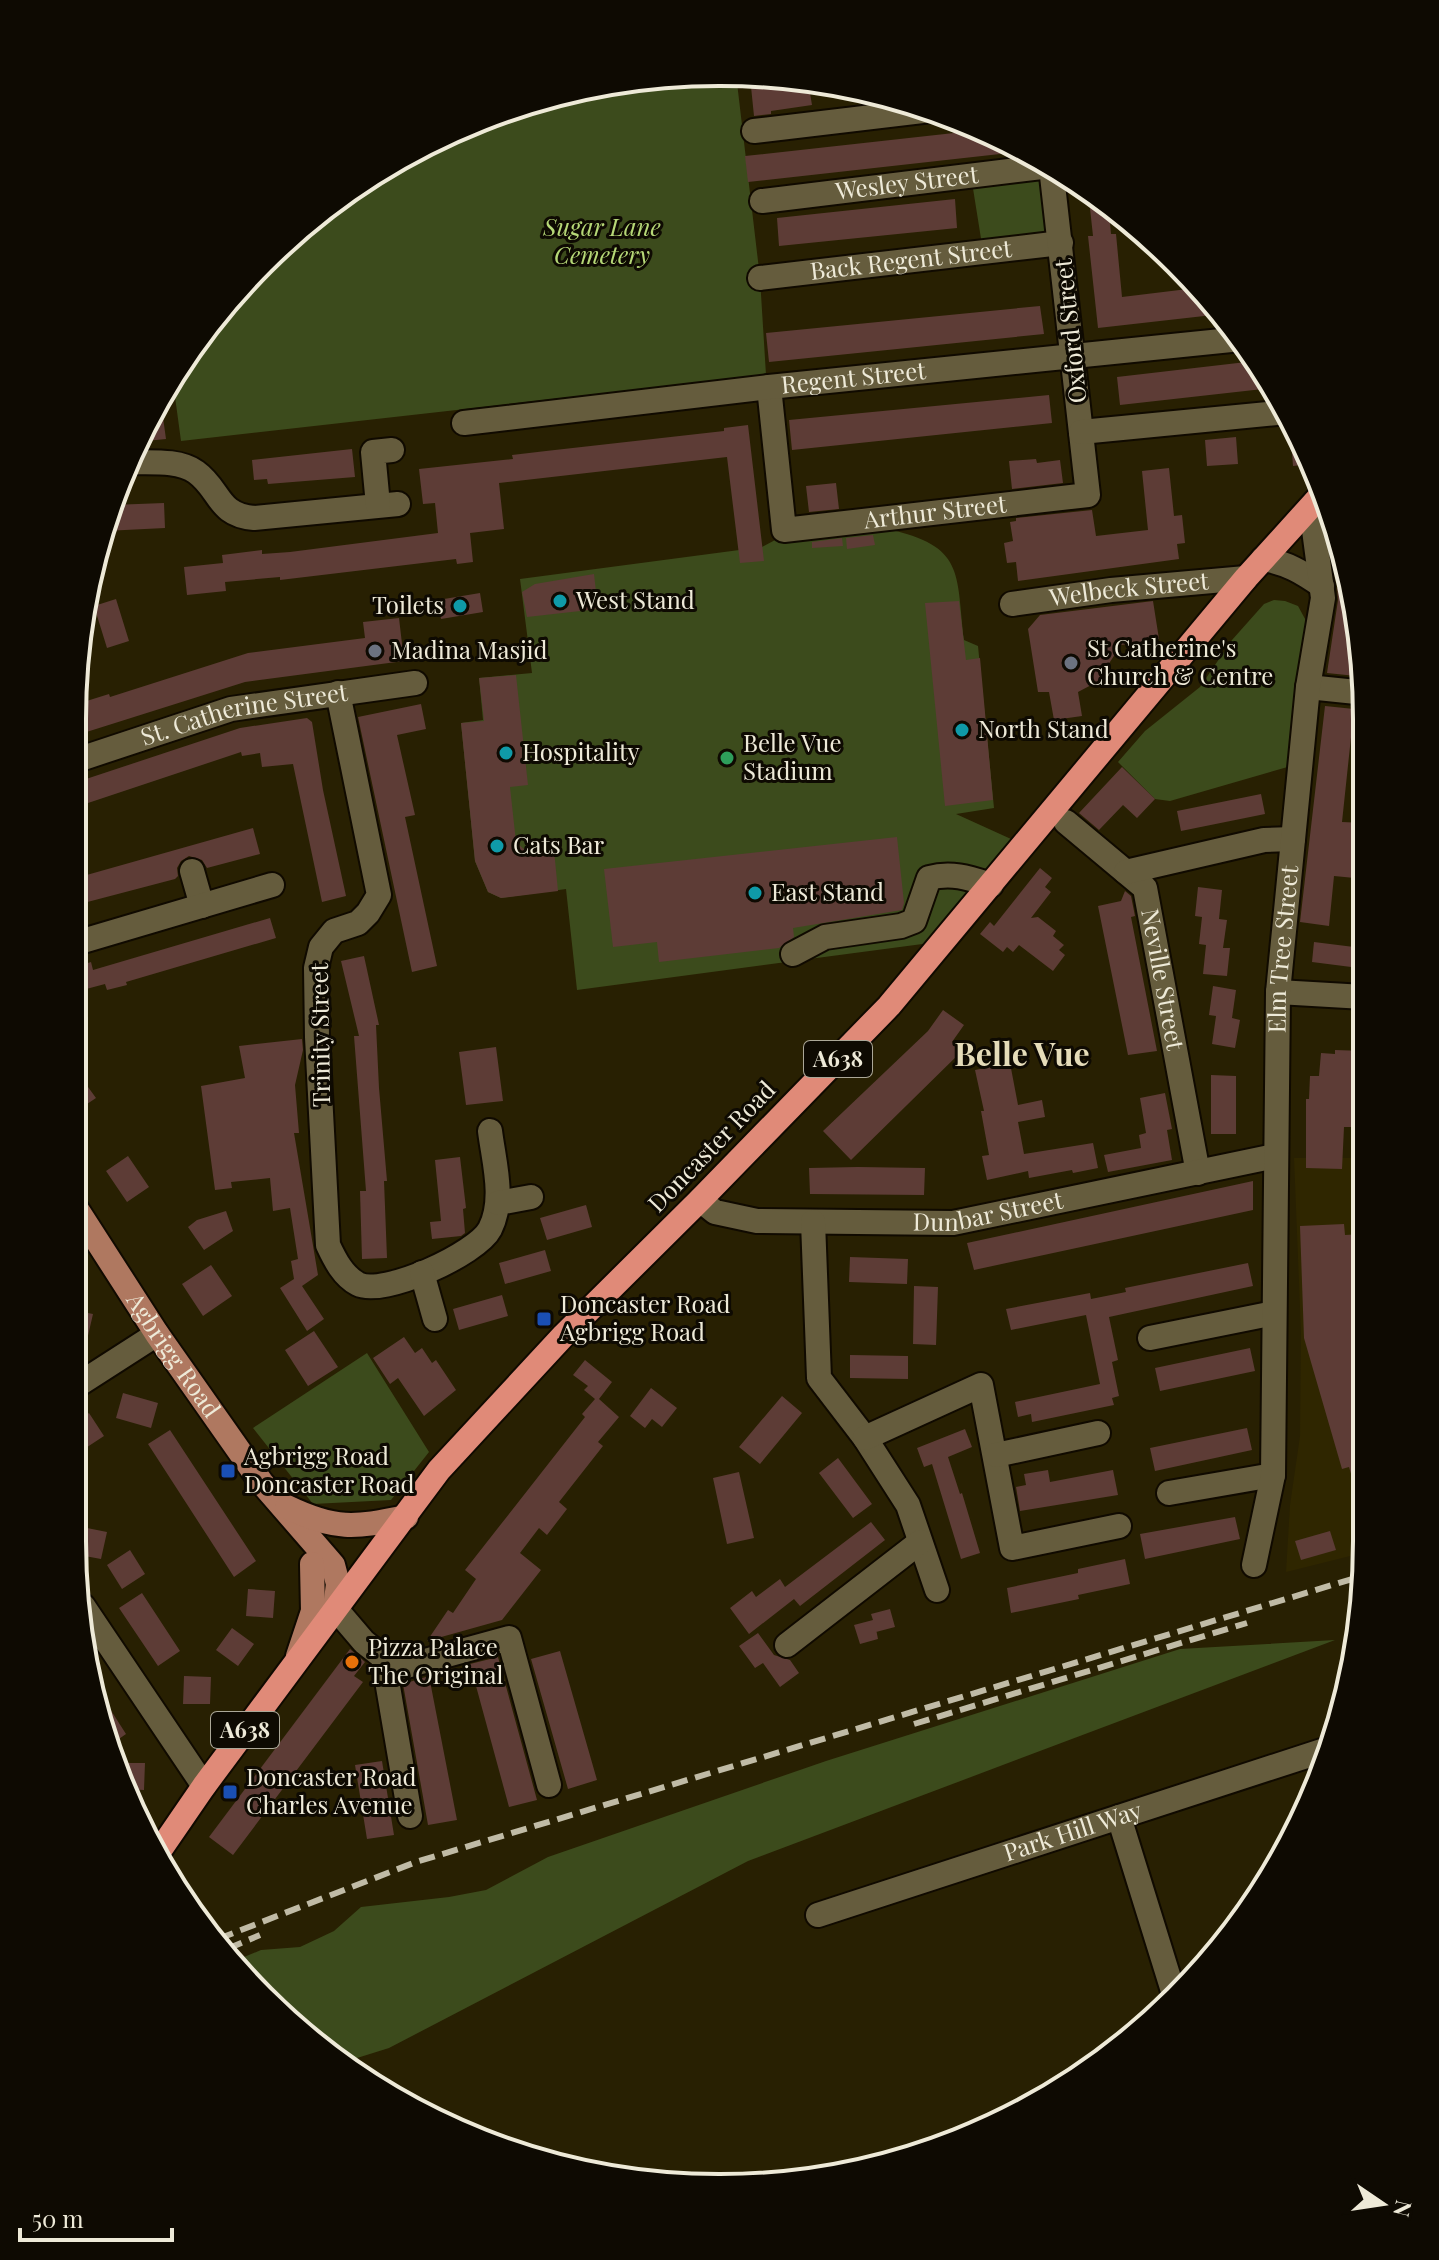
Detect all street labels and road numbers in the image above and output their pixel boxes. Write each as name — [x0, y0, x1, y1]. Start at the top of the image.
street label: Wesley Street — [833, 157, 980, 206]
street label: Back Regent Street — [808, 231, 1014, 286]
street label: Oxford Street — [1045, 257, 1093, 405]
street label: Regent Street — [779, 353, 928, 400]
street label: Arthur Street — [861, 486, 1008, 535]
street label: Welbeck Street — [1046, 563, 1210, 613]
street label: St. Catherine Street — [136, 675, 350, 752]
street label: Elm Tree Street — [1260, 863, 1304, 1033]
street label: Neville Street — [1135, 906, 1193, 1053]
street label: Trinity Street — [302, 962, 336, 1107]
road number: A638 — [804, 1041, 872, 1077]
street label: Doncaster Road — [640, 1073, 781, 1218]
street label: Dunbar Street — [913, 1183, 1066, 1237]
street label: Agbrigg Road — [120, 1285, 229, 1423]
road number: A638 — [211, 1712, 279, 1748]
street label: Park Hill Way — [999, 1793, 1145, 1868]

